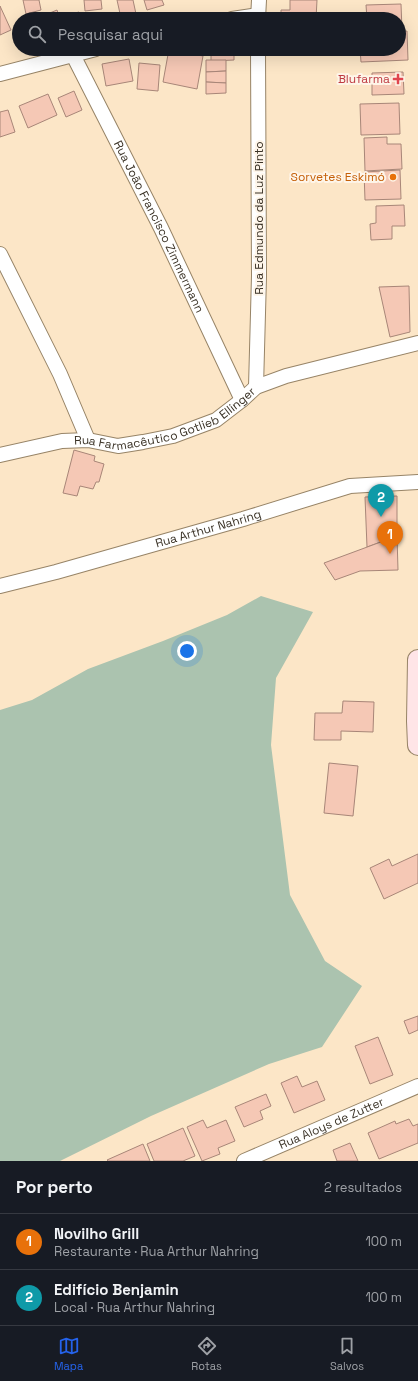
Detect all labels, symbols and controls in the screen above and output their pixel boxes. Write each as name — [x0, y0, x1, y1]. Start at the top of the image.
search box — [12, 12, 406, 56]
icon: search — [26, 23, 48, 45]
text: Pesquisar aqui — [58, 25, 163, 44]
place label: Blufarma — [338, 71, 390, 87]
marker: Blufarma — [393, 74, 403, 84]
street label: Rua João Francisco Zimmermann — [110, 138, 208, 315]
street label: Rua Edmundo da Luz Pinto — [251, 141, 267, 295]
place label: Sorvetes Eskimó — [291, 169, 385, 185]
marker: Sorvetes Eskimó — [388, 172, 398, 182]
street label: Rua Farmacêutico Gotlieb Ellinger — [74, 383, 259, 454]
pin: 2 — [368, 484, 394, 517]
street label: Rua Arthur Nahring — [153, 506, 263, 551]
pin: 1 — [377, 521, 403, 554]
your location — [177, 641, 197, 661]
street label: Rua Aloys de Zutter — [276, 1094, 387, 1153]
text: Por perto — [16, 1176, 93, 1198]
text: 2 resultados — [324, 1179, 402, 1196]
text: Novilho Grill — [54, 1224, 139, 1243]
text: 1 — [26, 1233, 32, 1250]
text: 100 m — [365, 1233, 402, 1250]
text: Restaurante · Rua Arthur Nahring — [54, 1243, 259, 1260]
text: Edifício Benjamin — [54, 1280, 179, 1299]
text: 2 — [25, 1289, 33, 1306]
text: 100 m — [365, 1289, 402, 1306]
text: Local · Rua Arthur Nahring — [54, 1299, 215, 1316]
tab: Mapa — [54, 1335, 83, 1373]
tab: Rotas — [191, 1335, 222, 1373]
tab: Salvos — [330, 1335, 364, 1373]

